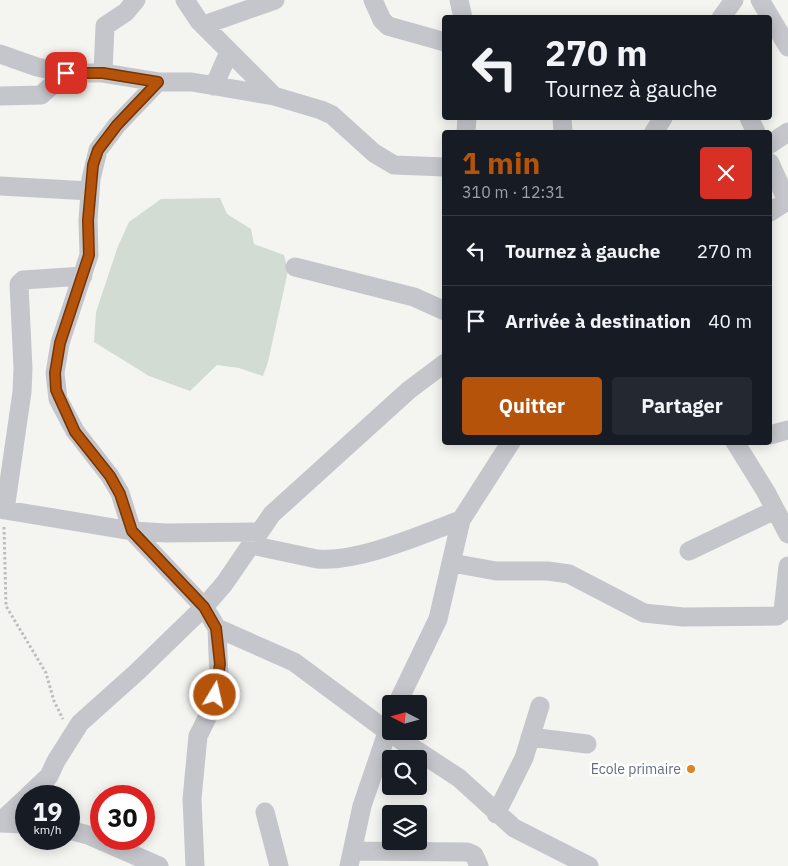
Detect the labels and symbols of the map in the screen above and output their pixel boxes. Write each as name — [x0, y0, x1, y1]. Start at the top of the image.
pin — [45, 52, 87, 94]
position arrow — [188, 668, 240, 720]
north arrow — [382, 695, 428, 740]
place label: Ecole primaire — [591, 760, 681, 778]
marker: Ecole primaire — [685, 763, 697, 775]
speed limit sign: 30 — [90, 785, 155, 850]

